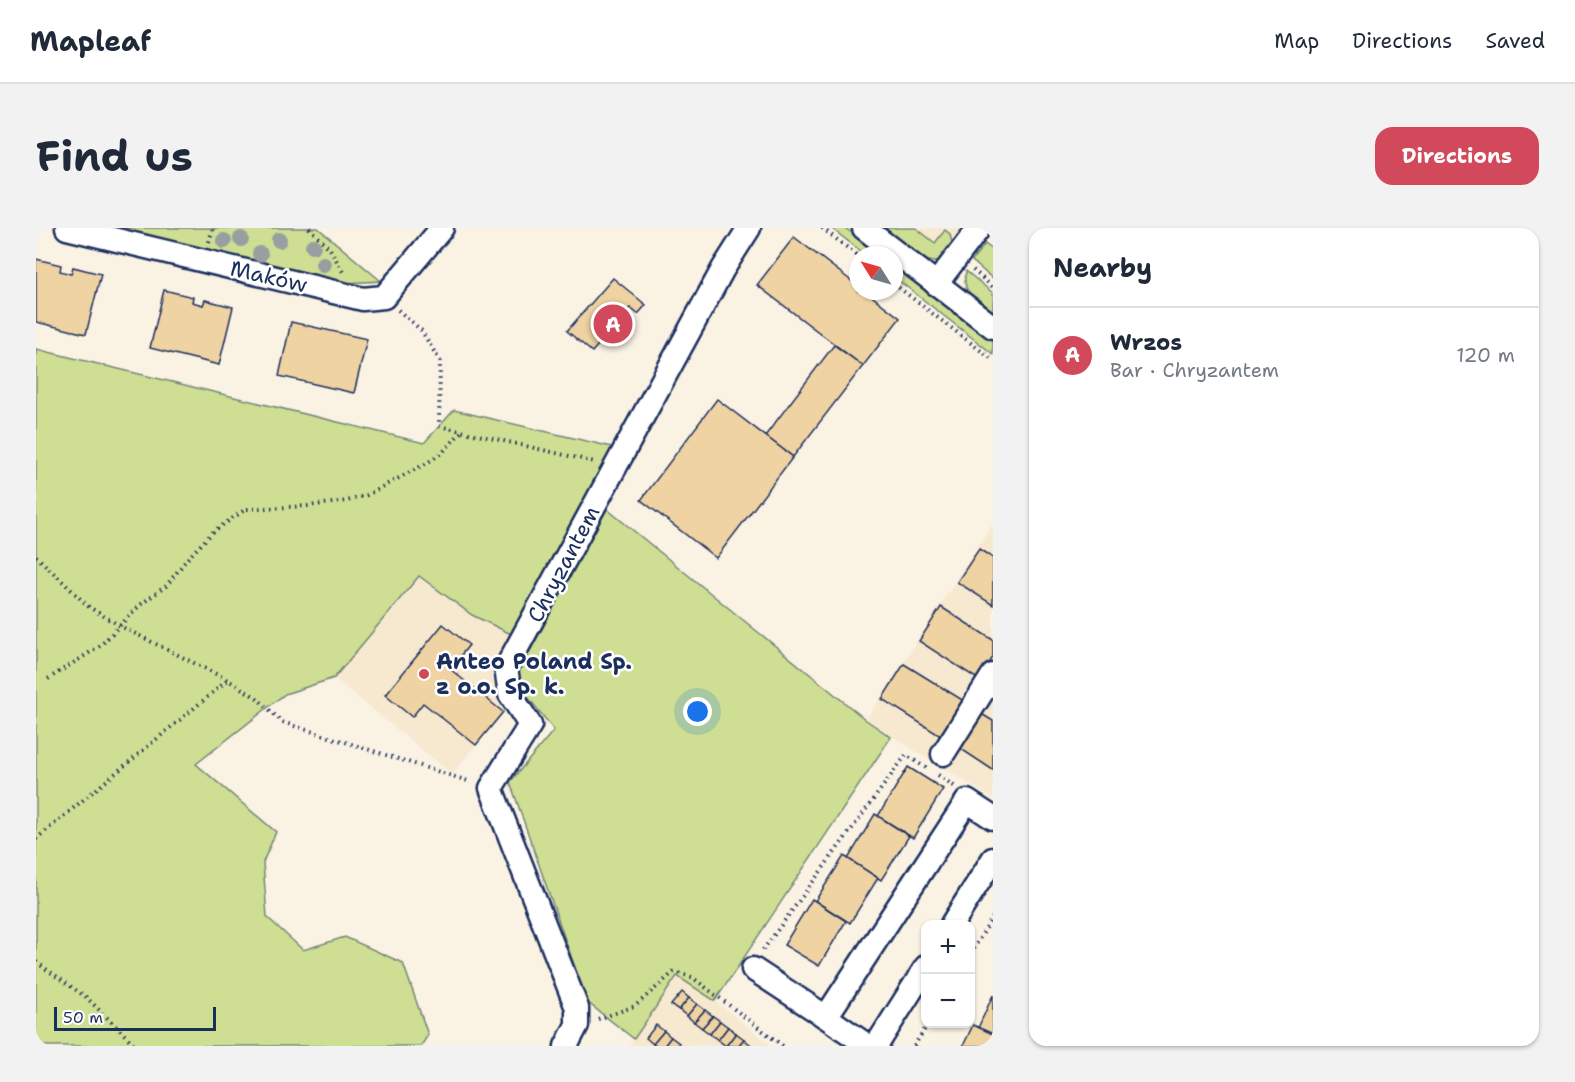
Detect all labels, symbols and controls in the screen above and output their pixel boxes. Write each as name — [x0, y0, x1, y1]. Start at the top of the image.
text: Mapleaf — [30, 22, 151, 60]
text: Map — [1274, 27, 1319, 55]
text: Directions — [1352, 27, 1452, 55]
text: Saved — [1485, 27, 1545, 55]
button: Directions — [1375, 127, 1539, 185]
text: Find us — [36, 128, 193, 184]
north arrow — [849, 246, 903, 300]
text: Nearby — [1053, 250, 1152, 285]
street label: Maków — [227, 254, 310, 299]
pin: A — [594, 302, 632, 346]
text: Wrzos — [1110, 328, 1182, 357]
text: A — [1065, 342, 1080, 368]
text: 120 m — [1456, 342, 1515, 368]
text: Bar · Chryzantem — [1110, 357, 1279, 383]
street label: Chryzantem — [521, 501, 606, 628]
place label: Anteo Poland Sp. z o.o. Sp. k. — [436, 647, 632, 701]
marker: Anteo Poland Sp. z o.o. Sp. k. — [417, 667, 431, 681]
your location — [683, 697, 712, 726]
map controls — [921, 920, 975, 1028]
button: + — [921, 920, 975, 974]
button: − — [921, 974, 975, 1028]
scale bar — [54, 1004, 216, 1032]
text: 50 m — [63, 1007, 103, 1028]

